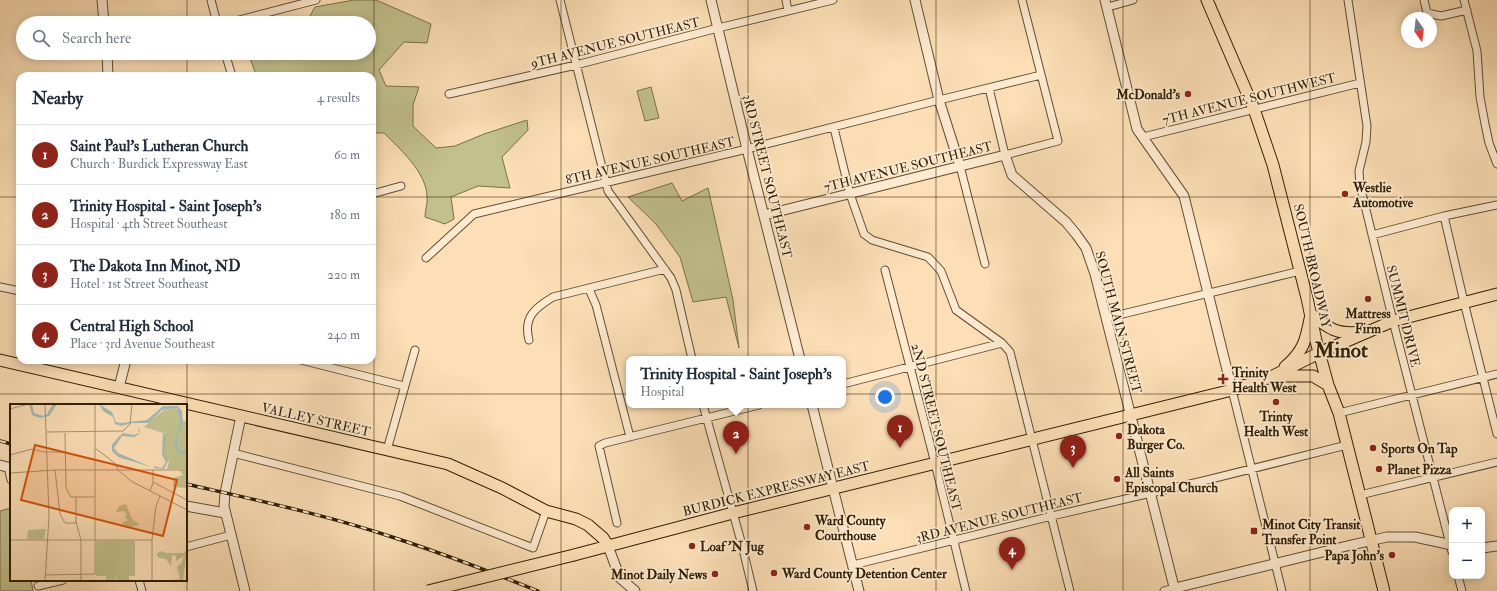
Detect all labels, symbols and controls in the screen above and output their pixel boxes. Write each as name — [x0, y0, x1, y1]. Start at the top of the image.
north arrow — [1401, 12, 1437, 48]
street label: 9TH AVENUE SOUTHEAST — [528, 14, 702, 72]
search box — [16, 16, 376, 60]
icon: search — [30, 27, 52, 49]
text: Search here — [62, 29, 131, 48]
street label: 7TH AVENUE SOUTHWEST — [1161, 70, 1338, 128]
place label: McDonald's — [1115, 87, 1181, 103]
text: Nearby — [32, 88, 83, 109]
marker: McDonald's — [1183, 89, 1193, 99]
text: 4 results — [317, 90, 360, 106]
street label: 3RD STREET SOUTHEAST — [739, 93, 795, 260]
street label: 8TH AVENUE SOUTHEAST — [564, 134, 737, 188]
text: Saint Paul’s Lutheran Church — [70, 137, 248, 156]
street label: 7TH AVENUE SOUTHEAST — [822, 138, 994, 196]
text: 1 — [43, 147, 47, 163]
text: 60 m — [334, 147, 360, 163]
text: Church · Burdick Expressway East — [70, 156, 248, 172]
place label: Westlie Automotive — [1352, 180, 1414, 211]
marker: Westlie Automotive — [1340, 189, 1350, 199]
text: Trinity Hospital - Saint Joseph's — [70, 197, 261, 216]
street label: SOUTH BROADWAY — [1290, 202, 1334, 331]
text: 2 — [42, 207, 48, 223]
text: 180 m — [330, 207, 360, 223]
text: Hospital · 4th Street Southeast — [70, 216, 228, 232]
street label: SOUTH MAIN STREET — [1091, 249, 1145, 396]
text: The Dakota Inn Minot, ND — [70, 257, 240, 276]
street label: SUMMIT DRIVE — [1383, 264, 1423, 369]
text: 3 — [43, 267, 48, 283]
text: 220 m — [327, 267, 360, 283]
text: Hotel · 1st Street Southeast — [70, 276, 209, 292]
marker: Mattress Firm — [1363, 294, 1373, 304]
place label: Mattress Firm — [1344, 306, 1391, 337]
text: Central High School — [70, 317, 194, 336]
text: 4 — [41, 327, 49, 343]
text: 240 m — [327, 327, 360, 343]
text: Place · 3rd Avenue Southeast — [70, 336, 215, 352]
district label: Minot — [1313, 337, 1368, 364]
street label: 2ND STREET SOUTHEAST — [907, 342, 965, 513]
popup — [626, 356, 846, 408]
text: Trinity Hospital - Saint Joseph's — [640, 365, 832, 384]
place label: Trinity Health West — [1231, 365, 1297, 396]
marker: Trinity Health West — [1217, 373, 1229, 385]
text: Hospital — [640, 384, 684, 400]
your location — [875, 387, 895, 407]
marker: Trinty Health West — [1271, 397, 1281, 407]
street label: VALLEY STREET — [260, 400, 372, 440]
inset map — [10, 404, 187, 581]
place label: Trinty Health West — [1244, 409, 1309, 440]
pin: 1 — [887, 415, 913, 448]
pin: 2 — [723, 421, 749, 454]
place label: Dakota Burger Co. — [1127, 422, 1185, 454]
marker: Dakota Burger Co. — [1114, 431, 1124, 441]
pin: 3 — [1060, 435, 1086, 468]
place label: Sports On Tap — [1381, 441, 1458, 458]
marker: Sports On Tap — [1368, 443, 1378, 453]
street label: BURDICK EXPRESSWAY EAST — [681, 458, 872, 520]
place label: Planet Pizza — [1387, 462, 1452, 478]
marker: Planet Pizza — [1374, 464, 1384, 474]
place label: All Saints Episcopal Church — [1124, 465, 1218, 497]
marker: All Saints Episcopal Church — [1112, 474, 1122, 484]
street label: 3RD AVENUE SOUTHEAST — [914, 489, 1085, 547]
map controls — [1449, 507, 1485, 579]
button: + — [1449, 507, 1485, 543]
place label: Ward County Courthouse — [814, 513, 887, 544]
place label: Minot City Transit Transfer Point — [1261, 517, 1361, 548]
marker: Ward County Courthouse — [802, 522, 812, 532]
marker: Minot City Transit Transfer Point — [1249, 526, 1259, 536]
pin: 4 — [999, 537, 1025, 570]
place label: Loaf 'N Jug — [700, 539, 764, 556]
marker: Loaf 'N Jug — [687, 541, 697, 551]
button: − — [1449, 543, 1485, 579]
place label: Papa John's — [1324, 548, 1385, 565]
marker: Papa John's — [1387, 550, 1397, 560]
place label: Ward County Detention Center — [781, 566, 948, 583]
place label: Minot Daily News — [610, 567, 708, 584]
marker: Ward County Detention Center — [769, 568, 779, 578]
marker: Minot Daily News — [710, 569, 720, 579]

